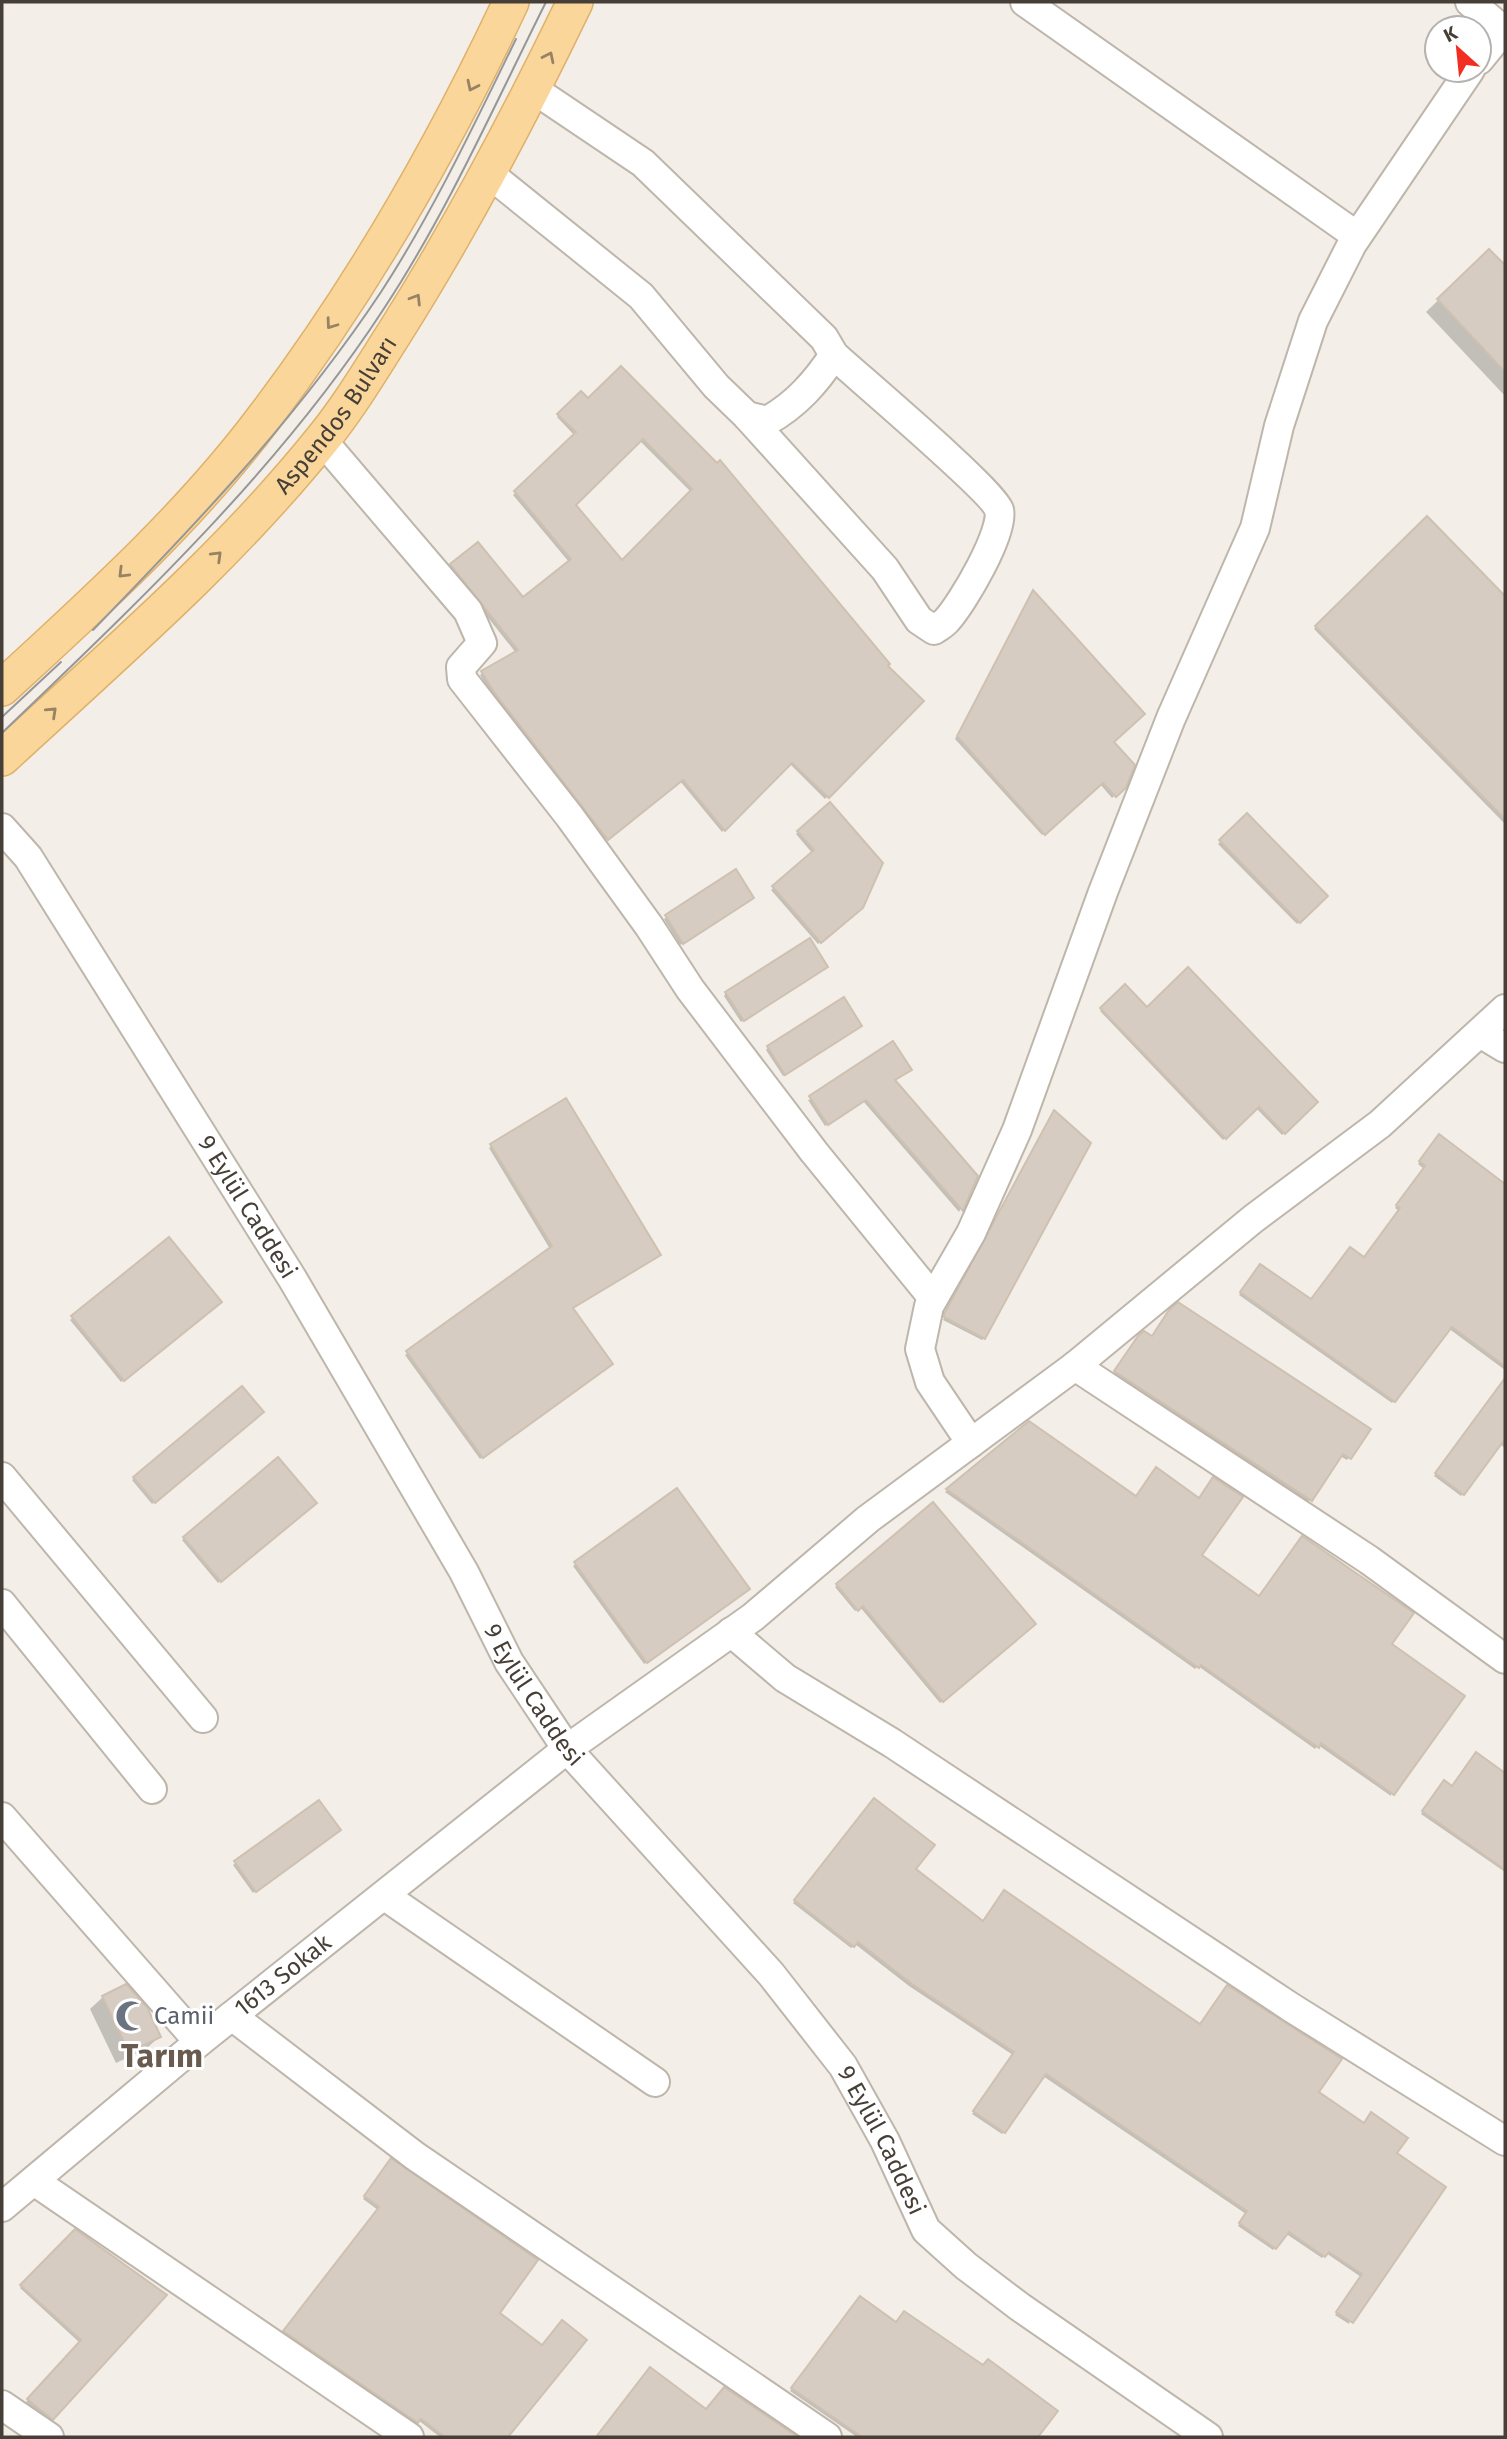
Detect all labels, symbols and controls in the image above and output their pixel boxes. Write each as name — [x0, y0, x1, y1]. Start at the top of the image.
north arrow — [1423, 14, 1493, 84]
text: K — [1440, 21, 1462, 47]
one-way arrow — [540, 52, 554, 64]
one-way arrow — [466, 78, 480, 91]
one-way arrow — [407, 294, 420, 307]
one-way arrow — [327, 316, 340, 328]
street label: Aspendos Bulvarı — [269, 331, 403, 499]
one-way arrow — [209, 551, 222, 564]
one-way arrow — [119, 565, 132, 578]
one-way arrow — [44, 707, 57, 720]
street label: 9 Eylül Caddesi — [192, 1130, 303, 1284]
street label: 9 Eylül Caddesi — [478, 1619, 590, 1772]
street label: 1613 Sokak — [229, 1928, 337, 2022]
mosque icon: Camii — [114, 1999, 148, 2033]
place label: Camii — [154, 2002, 214, 2030]
district label: Tarım — [121, 2037, 203, 2075]
street label: 9 Eylül Caddesi — [832, 2061, 931, 2219]

